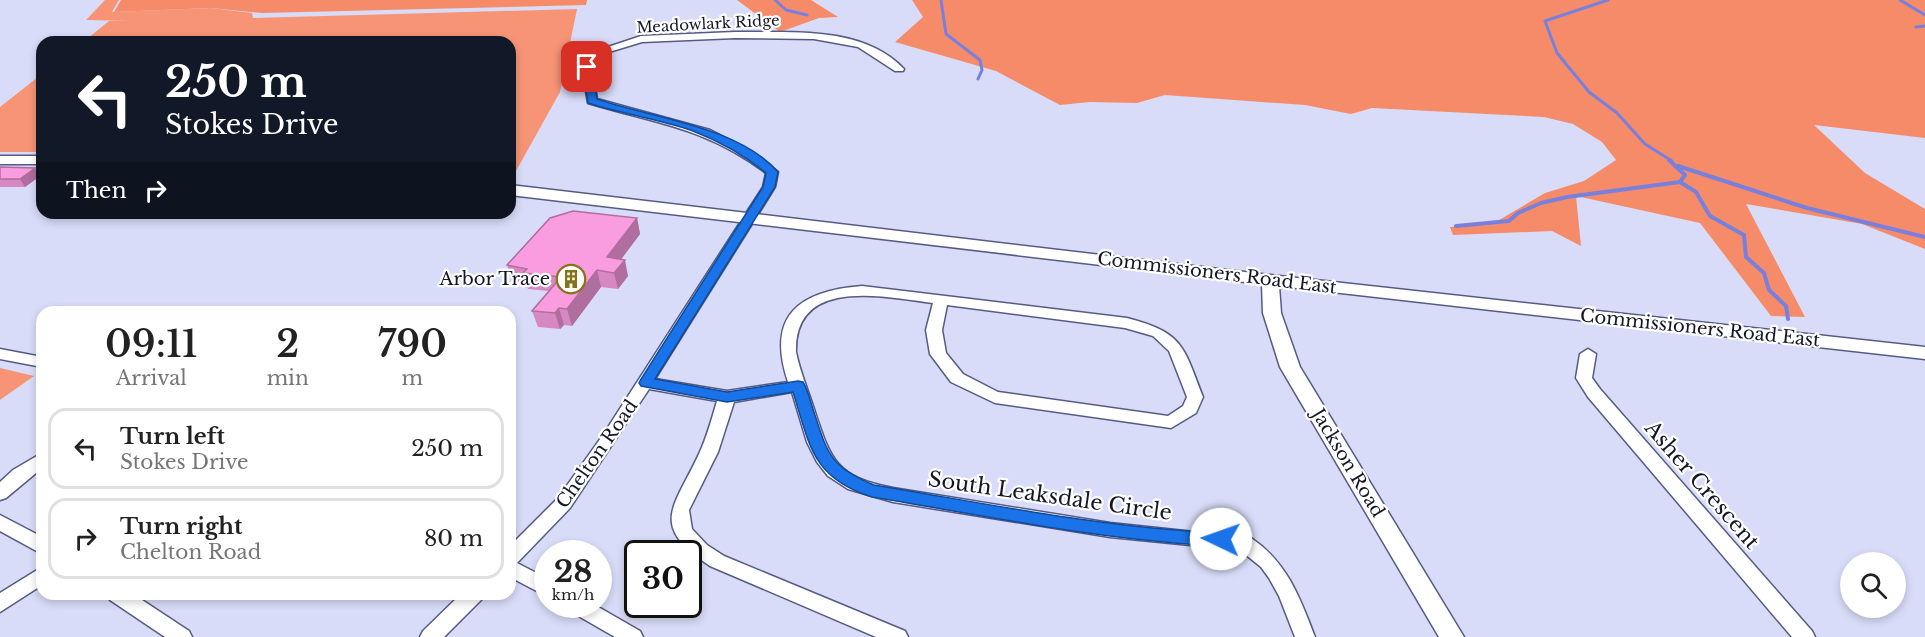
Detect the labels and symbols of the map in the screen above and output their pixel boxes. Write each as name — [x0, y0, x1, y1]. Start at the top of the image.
street label: Meadowlark Ridge — [636, 10, 780, 37]
pin — [561, 41, 612, 92]
street label: Commissioners Road East — [1096, 247, 1338, 299]
building icon: Arbor Trace — [555, 263, 587, 295]
place label: Arbor Trace — [439, 268, 550, 290]
street label: Commissioners Road East — [1579, 304, 1821, 352]
street label: Chelton Road — [552, 396, 642, 512]
street label: Jackson Road — [1306, 403, 1389, 521]
street label: Asher Crescent — [1639, 415, 1765, 555]
street label: South Leaksdale Circle — [927, 466, 1173, 526]
position arrow — [1189, 507, 1253, 571]
speed limit sign: 30 — [624, 540, 702, 618]

